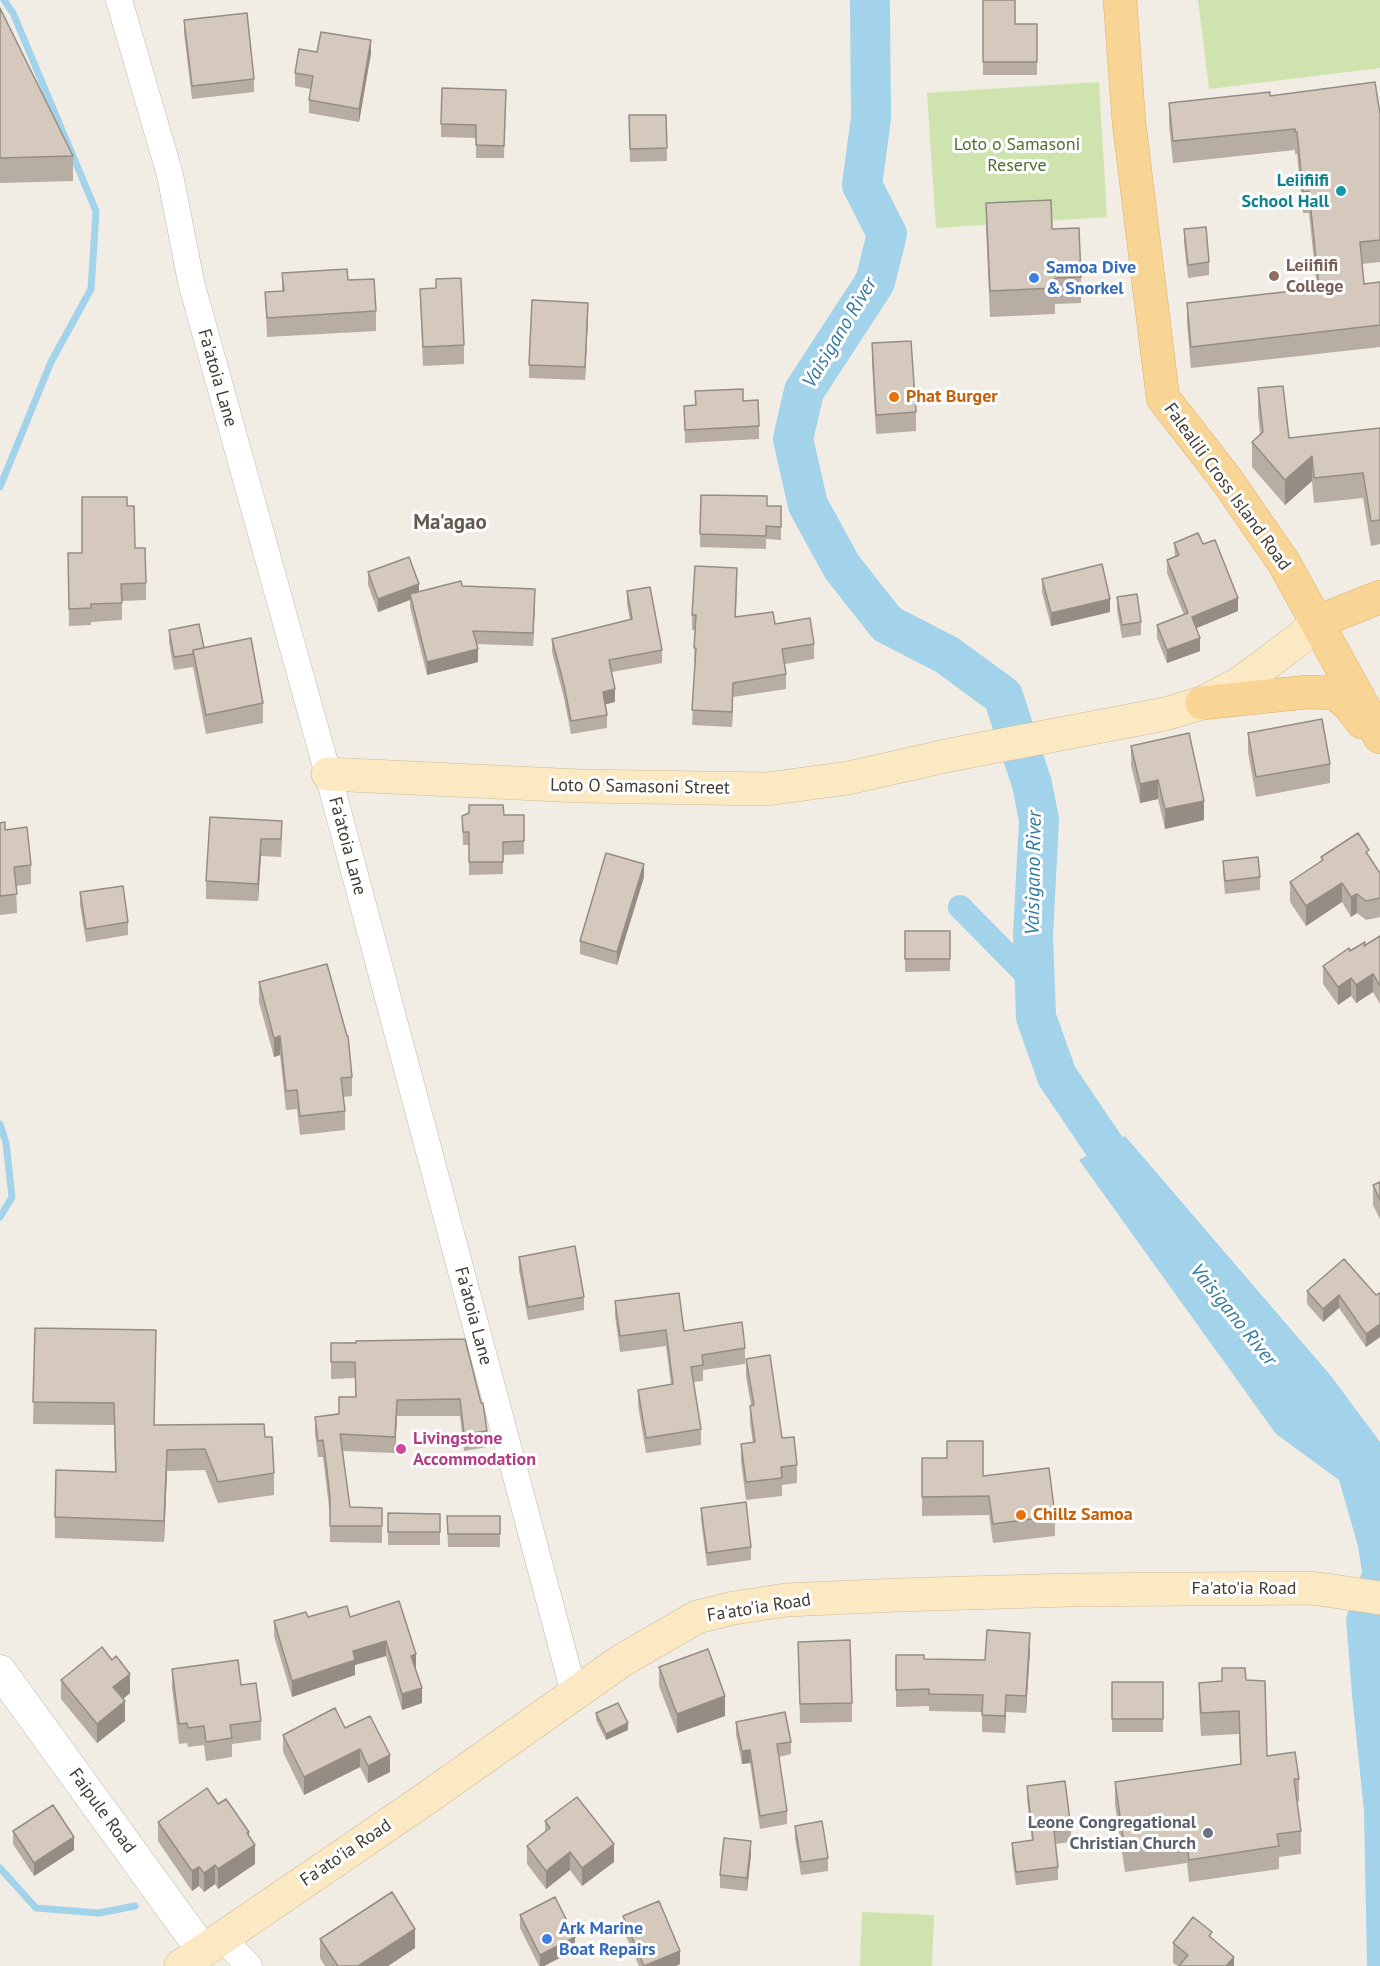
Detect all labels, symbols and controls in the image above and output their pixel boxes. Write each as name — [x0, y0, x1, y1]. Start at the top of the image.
park label: Loto o Samasoni Reserve — [954, 134, 1080, 176]
place label: Leiifiifi School Hall — [1241, 170, 1329, 213]
marker: Leiifiifi School Hall — [1334, 184, 1348, 198]
place label: Leiifiifi College — [1286, 255, 1344, 298]
place label: Samoa Dive & Snorkel — [1046, 257, 1136, 300]
marker: Leiifiifi College — [1267, 269, 1281, 283]
marker: Samoa Dive & Snorkel — [1027, 271, 1041, 285]
water label: Vaisigano River — [798, 274, 882, 392]
street label: Fa'atoia Lane — [193, 327, 241, 429]
place label: Phat Burger — [906, 386, 998, 408]
marker: Phat Burger — [887, 390, 901, 404]
street label: Falealili Cross Island Road — [1159, 399, 1295, 575]
district label: Ma'agao — [413, 510, 487, 536]
street label: Loto O Samasoni Street — [550, 775, 730, 799]
street label: Fa'atoia Lane — [324, 795, 370, 897]
water label: Vaisigano River — [1021, 811, 1047, 935]
water label: Vaisigano River — [1185, 1259, 1281, 1371]
street label: Fa'atoia Lane — [450, 1265, 496, 1367]
place label: Livingstone Accommodation — [413, 1428, 536, 1470]
marker: Livingstone Accommodation — [394, 1442, 408, 1456]
place label: Chillz Samoa — [1033, 1504, 1133, 1526]
marker: Chillz Samoa — [1014, 1508, 1028, 1522]
street label: Fa'ato'ia Road — [1191, 1578, 1297, 1600]
street label: Fa'ato'ia Road — [705, 1589, 813, 1627]
street label: Faipule Road — [64, 1764, 140, 1858]
place label: Leone Congregational Christian Church — [1028, 1812, 1196, 1854]
street label: Fa'ato'ia Road — [296, 1815, 396, 1891]
marker: Leone Congregational Christian Church — [1201, 1826, 1215, 1840]
place label: Ark Marine Boat Repairs — [559, 1918, 656, 1960]
marker: Ark Marine Boat Repairs — [540, 1932, 554, 1946]

